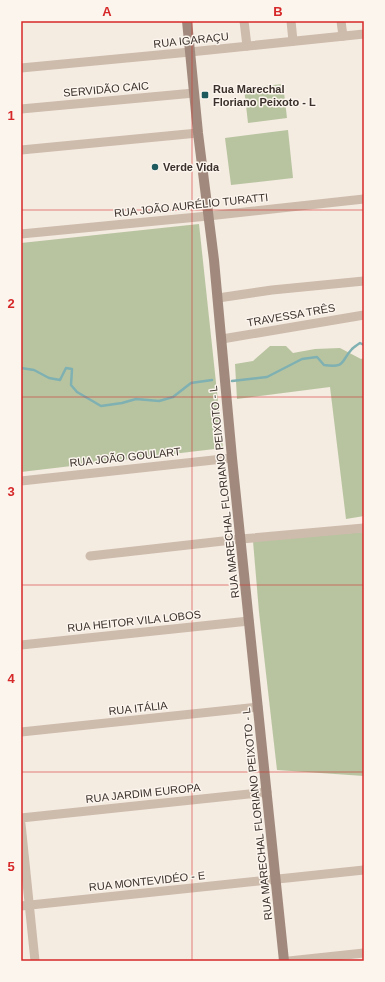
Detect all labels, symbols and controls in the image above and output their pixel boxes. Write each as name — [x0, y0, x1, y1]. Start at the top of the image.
text: A — [102, 4, 112, 19]
text: B — [273, 4, 283, 19]
street label: RUA IGARAÇU — [153, 30, 229, 50]
street label: SERVIDÃO CAIC — [63, 79, 149, 99]
place label: Rua Marechal Floriano Peixoto - L — [213, 83, 316, 108]
marker: Rua Marechal Floriano Peixoto - L — [200, 90, 210, 100]
text: 1 — [7, 108, 15, 123]
place label: Verde Vida — [163, 161, 220, 173]
marker: Verde Vida — [150, 162, 160, 172]
street label: RUA JOÃO AURÉLIO TURATTI — [113, 191, 269, 219]
text: 2 — [7, 296, 15, 311]
street label: TRAVESSA TRÊS — [246, 301, 336, 329]
street label: RUA MARECHAL FLORIANO PEIXOTO - L — [207, 385, 241, 599]
street label: RUA JOÃO GOULART — [69, 445, 181, 469]
text: 3 — [7, 484, 15, 499]
street label: RUA HEITOR VILA LOBOS — [67, 608, 201, 634]
text: 4 — [7, 671, 15, 686]
street label: RUA ITÁLIA — [108, 699, 169, 717]
street label: RUA MARECHAL FLORIANO PEIXOTO - L — [240, 707, 274, 921]
street label: RUA JARDIM EUROPA — [85, 781, 202, 805]
text: 5 — [7, 859, 15, 874]
street label: RUA MONTEVIDÉO - E — [88, 869, 206, 893]

